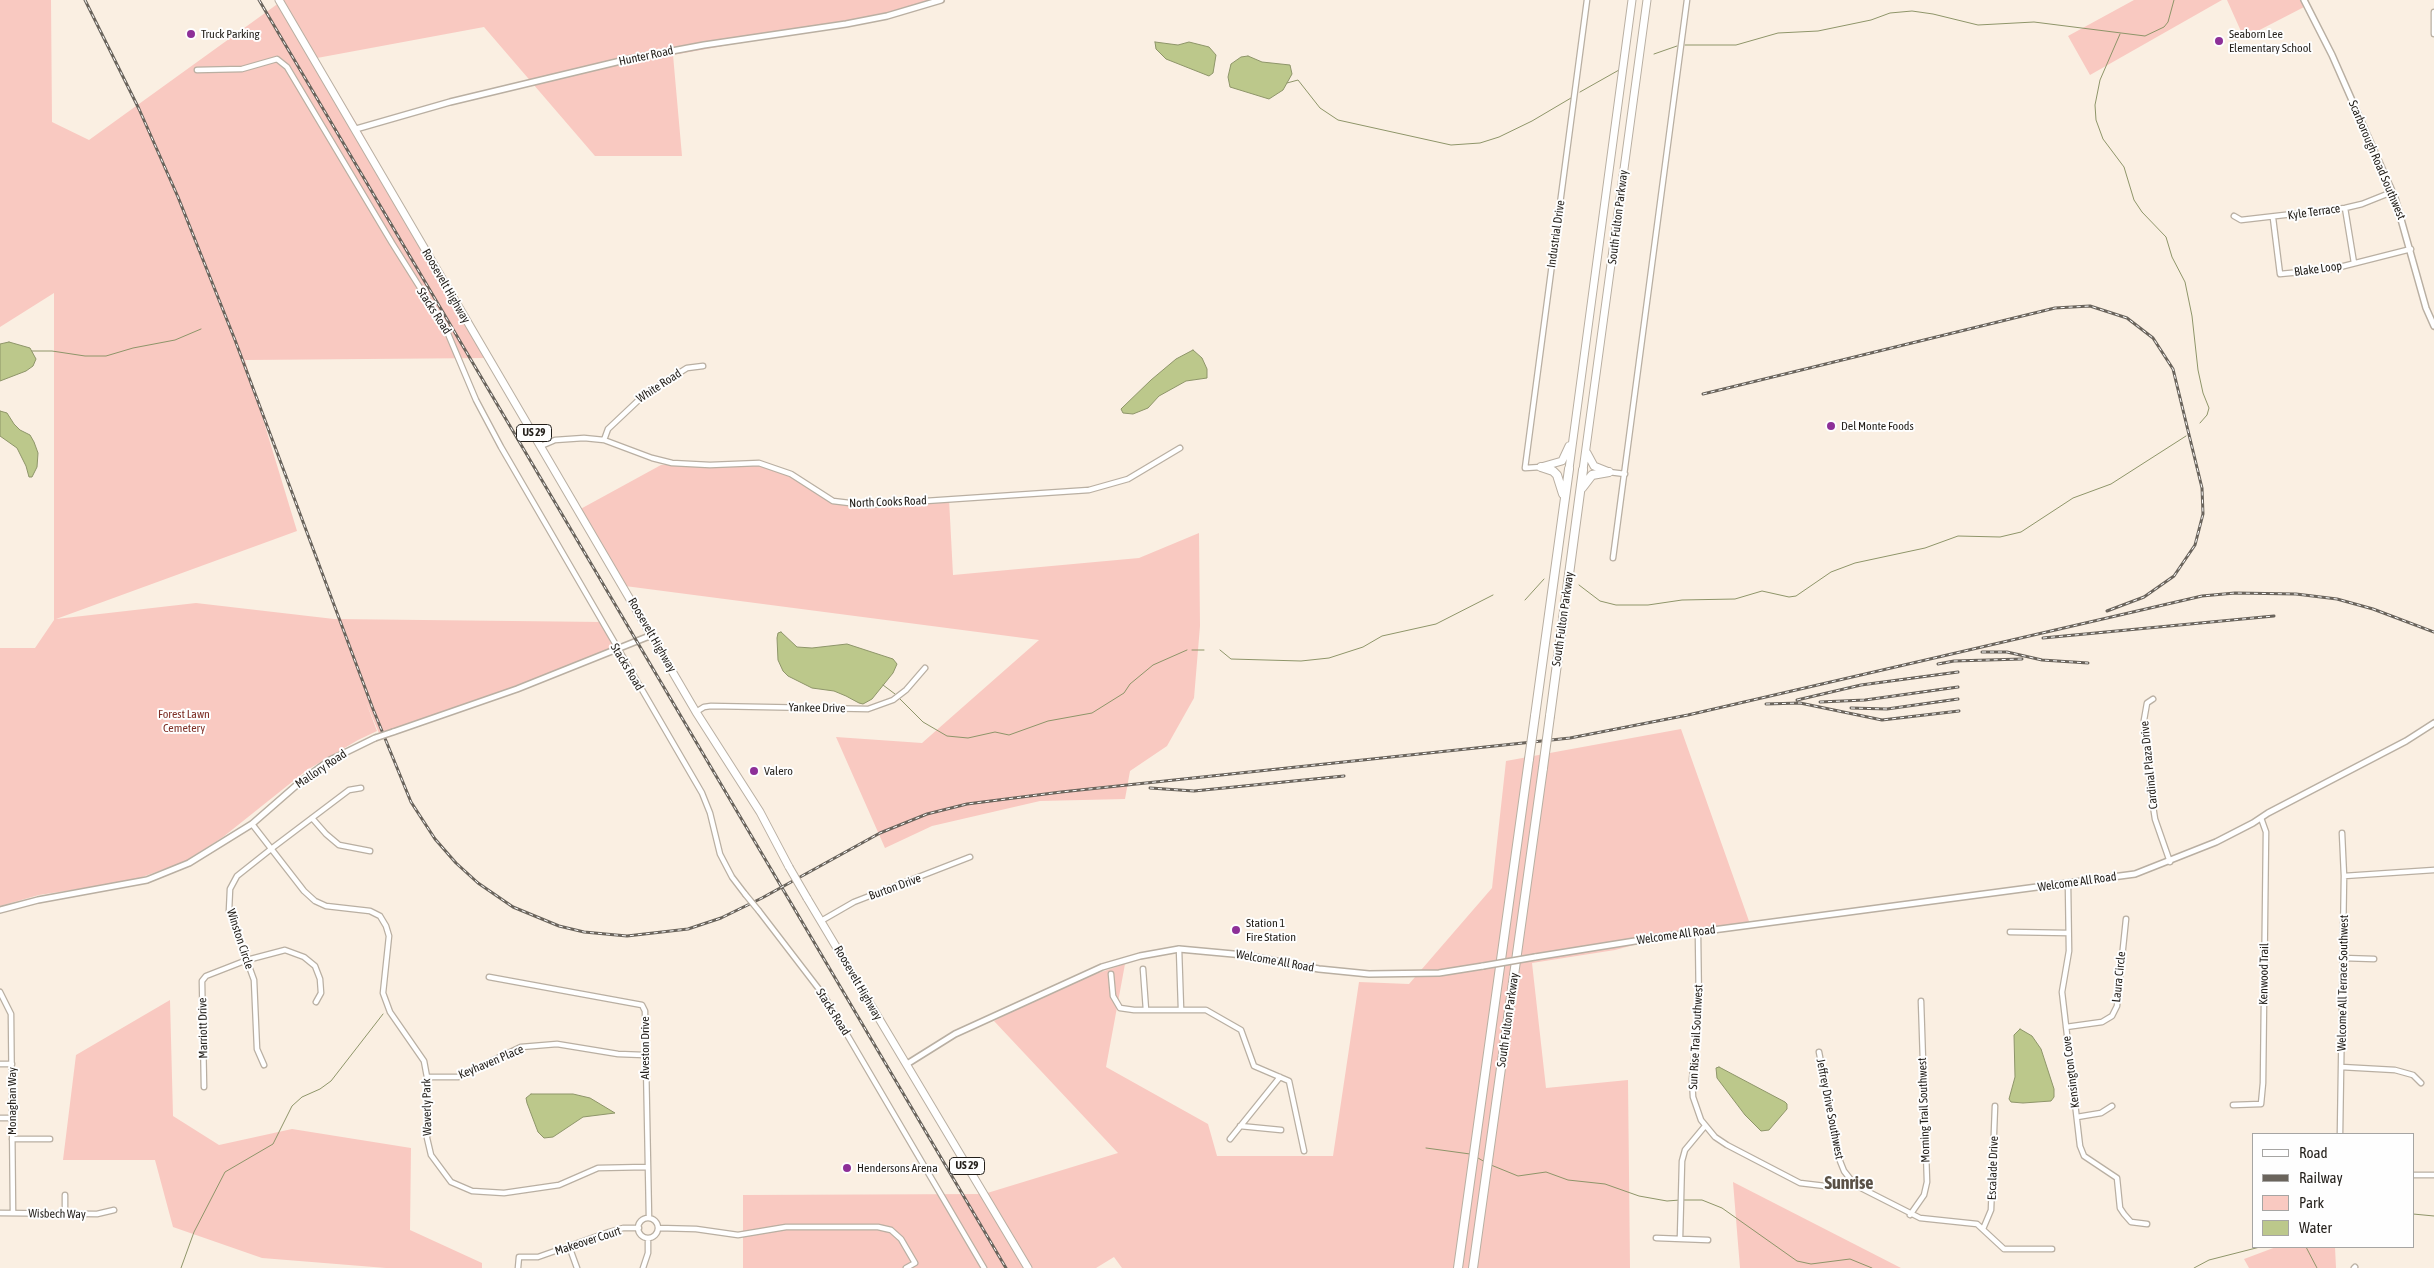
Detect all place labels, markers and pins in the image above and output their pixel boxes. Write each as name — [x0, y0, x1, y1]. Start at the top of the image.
place label: Truck Parking — [201, 27, 260, 41]
place label: Seaborn Lee Elementary School — [2229, 27, 2311, 55]
marker: Truck Parking — [185, 28, 197, 40]
marker: Seaborn Lee Elementary School — [2213, 35, 2225, 47]
place label: Del Monte Foods — [1841, 419, 1914, 433]
marker: Del Monte Foods — [1825, 420, 1837, 432]
place label: Valero — [764, 764, 793, 778]
marker: Valero — [748, 765, 760, 777]
place label: Station 1 Fire Station — [1246, 916, 1296, 944]
marker: Station 1 Fire Station — [1230, 924, 1242, 936]
place label: Hendersons Arena — [857, 1161, 938, 1175]
marker: Hendersons Arena — [841, 1162, 853, 1174]

